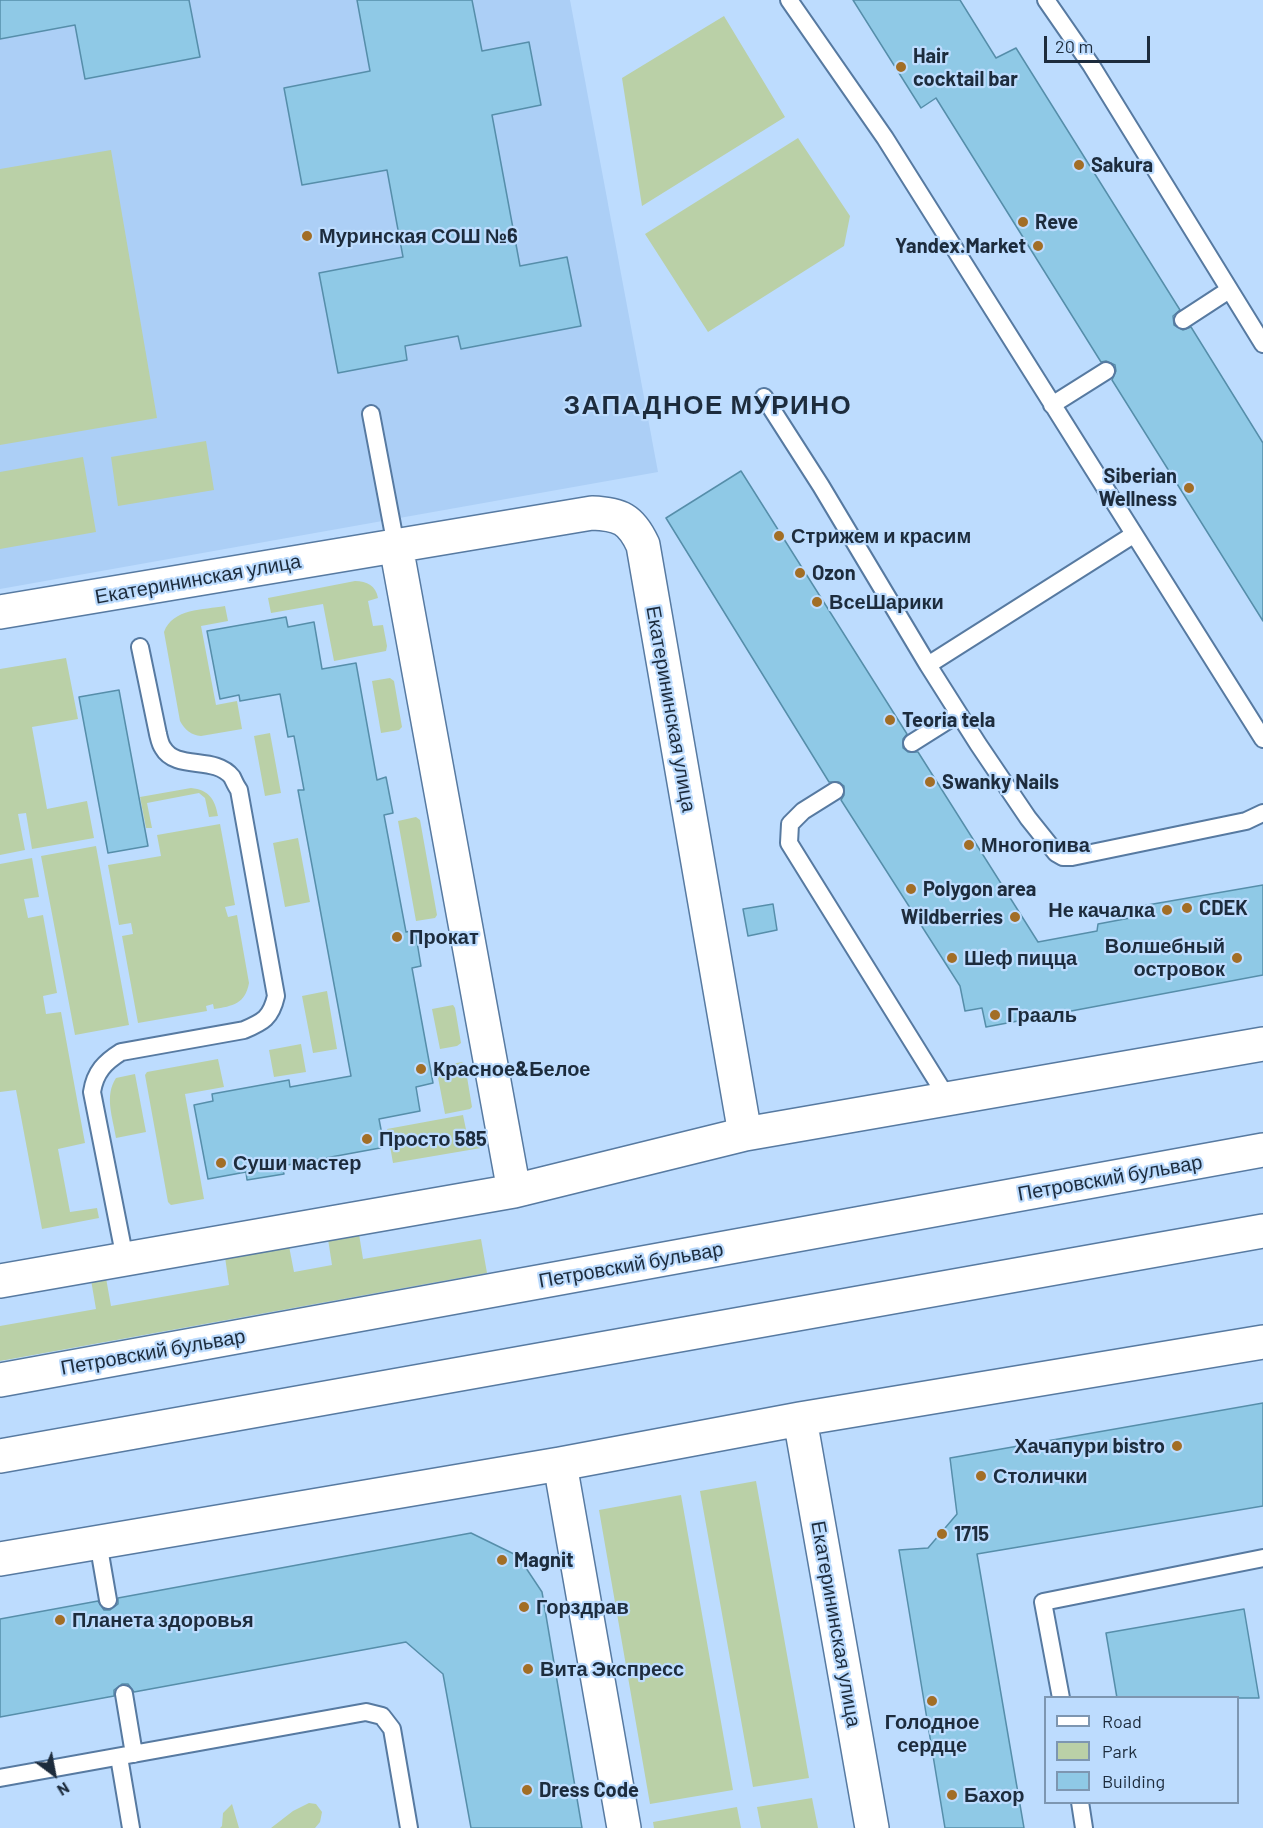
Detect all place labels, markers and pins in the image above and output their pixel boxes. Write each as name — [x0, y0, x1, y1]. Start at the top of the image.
place label: Hair cocktail bar — [913, 44, 1018, 91]
marker: Hair cocktail bar — [894, 60, 908, 74]
place label: Sakura — [1091, 153, 1153, 177]
marker: Sakura — [1072, 158, 1086, 172]
place label: Reve — [1035, 210, 1078, 234]
marker: Reve — [1016, 215, 1030, 229]
place label: Муринская СОШ №6 — [319, 224, 518, 248]
marker: Муринская СОШ №6 — [300, 229, 314, 243]
place label: Yandex.Market — [895, 234, 1026, 258]
marker: Yandex.Market — [1031, 239, 1045, 253]
place label: Siberian Wellness — [1098, 464, 1177, 511]
marker: Siberian Wellness — [1182, 481, 1196, 495]
place label: Стрижем и красим — [791, 524, 971, 548]
marker: Стрижем и красим — [772, 529, 786, 543]
place label: Ozon — [812, 561, 856, 585]
marker: Ozon — [793, 566, 807, 580]
place label: ВсеШарики — [829, 590, 944, 614]
marker: ВсеШарики — [810, 595, 824, 609]
place label: Teoria tela — [902, 708, 995, 732]
marker: Teoria tela — [883, 713, 897, 727]
place label: Swanky Nails — [942, 770, 1059, 794]
marker: Swanky Nails — [923, 775, 937, 789]
place label: Многопива — [981, 833, 1090, 857]
marker: Многопива — [962, 838, 976, 852]
place label: Polygon area — [923, 877, 1036, 901]
marker: Polygon area — [904, 882, 918, 896]
place label: CDEK — [1199, 896, 1248, 920]
place label: Не качалка — [1048, 898, 1155, 922]
marker: CDEK — [1180, 901, 1194, 915]
marker: Не качалка — [1160, 903, 1174, 917]
place label: Wildberries — [901, 905, 1003, 929]
marker: Wildberries — [1008, 910, 1022, 924]
place label: Прокат — [409, 925, 479, 949]
marker: Прокат — [390, 930, 404, 944]
place label: Волшебный островок — [1105, 934, 1225, 981]
place label: Шеф пицца — [964, 946, 1077, 970]
marker: Шеф пицца — [945, 951, 959, 965]
marker: Волшебный островок — [1230, 951, 1244, 965]
place label: Грааль — [1007, 1003, 1077, 1027]
marker: Грааль — [988, 1008, 1002, 1022]
place label: Красное&Белое — [433, 1057, 590, 1081]
marker: Красное&Белое — [414, 1062, 428, 1076]
place label: Просто 585 — [379, 1127, 487, 1151]
marker: Просто 585 — [360, 1132, 374, 1146]
place label: Суши мастер — [233, 1151, 361, 1175]
marker: Суши мастер — [214, 1156, 228, 1170]
place label: Хачапури bistro — [1014, 1434, 1165, 1458]
marker: Хачапури bistro — [1170, 1439, 1184, 1453]
place label: Столички — [993, 1464, 1088, 1488]
marker: Столички — [974, 1469, 988, 1483]
place label: 1715 — [954, 1522, 989, 1546]
marker: 1715 — [935, 1527, 949, 1541]
place label: Magnit — [514, 1548, 574, 1572]
marker: Magnit — [495, 1553, 509, 1567]
place label: Горздрав — [536, 1595, 629, 1619]
marker: Горздрав — [517, 1600, 531, 1614]
place label: Планета здоровья — [72, 1608, 254, 1632]
marker: Планета здоровья — [53, 1613, 67, 1627]
place label: Вита Экспресс — [540, 1657, 684, 1681]
marker: Вита Экспресс — [521, 1662, 535, 1676]
marker: Голодное сердце — [925, 1694, 939, 1708]
place label: Голодное сердце — [885, 1710, 979, 1757]
place label: Dress Code — [539, 1778, 639, 1802]
marker: Dress Code — [520, 1783, 534, 1797]
place label: Бахор — [964, 1783, 1025, 1807]
marker: Бахор — [945, 1788, 959, 1802]

